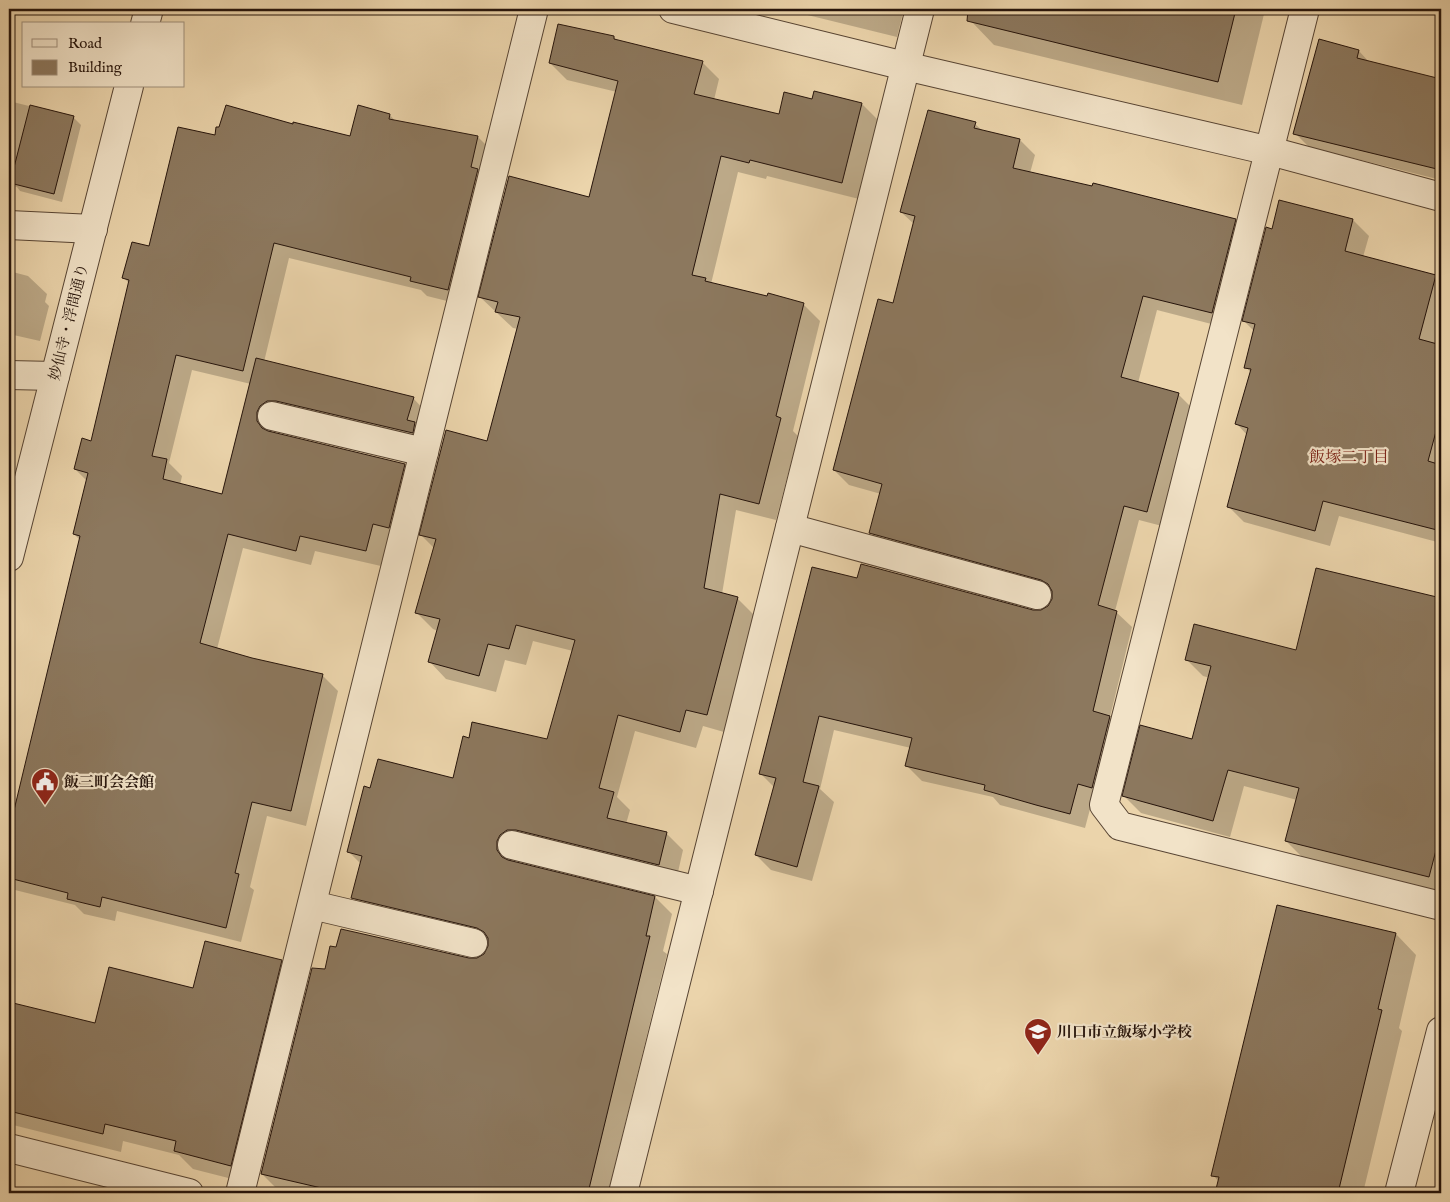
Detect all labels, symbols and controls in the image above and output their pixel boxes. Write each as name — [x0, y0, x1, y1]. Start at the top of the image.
legend — [22, 22, 185, 88]
text: Road — [68, 34, 103, 53]
text: Building — [68, 58, 123, 77]
street label: 妙仙寺・浮間通り — [45, 261, 93, 383]
district label: 飯塚二丁目 — [1309, 448, 1389, 468]
public building icon: 飯三町会会館 — [30, 767, 60, 806]
place label: 飯三町会会館 — [64, 773, 154, 792]
school or university icon: 川口市立飯塚小学校 — [1023, 1017, 1053, 1056]
place label: 川口市立飯塚小学校 — [1057, 1023, 1192, 1042]

